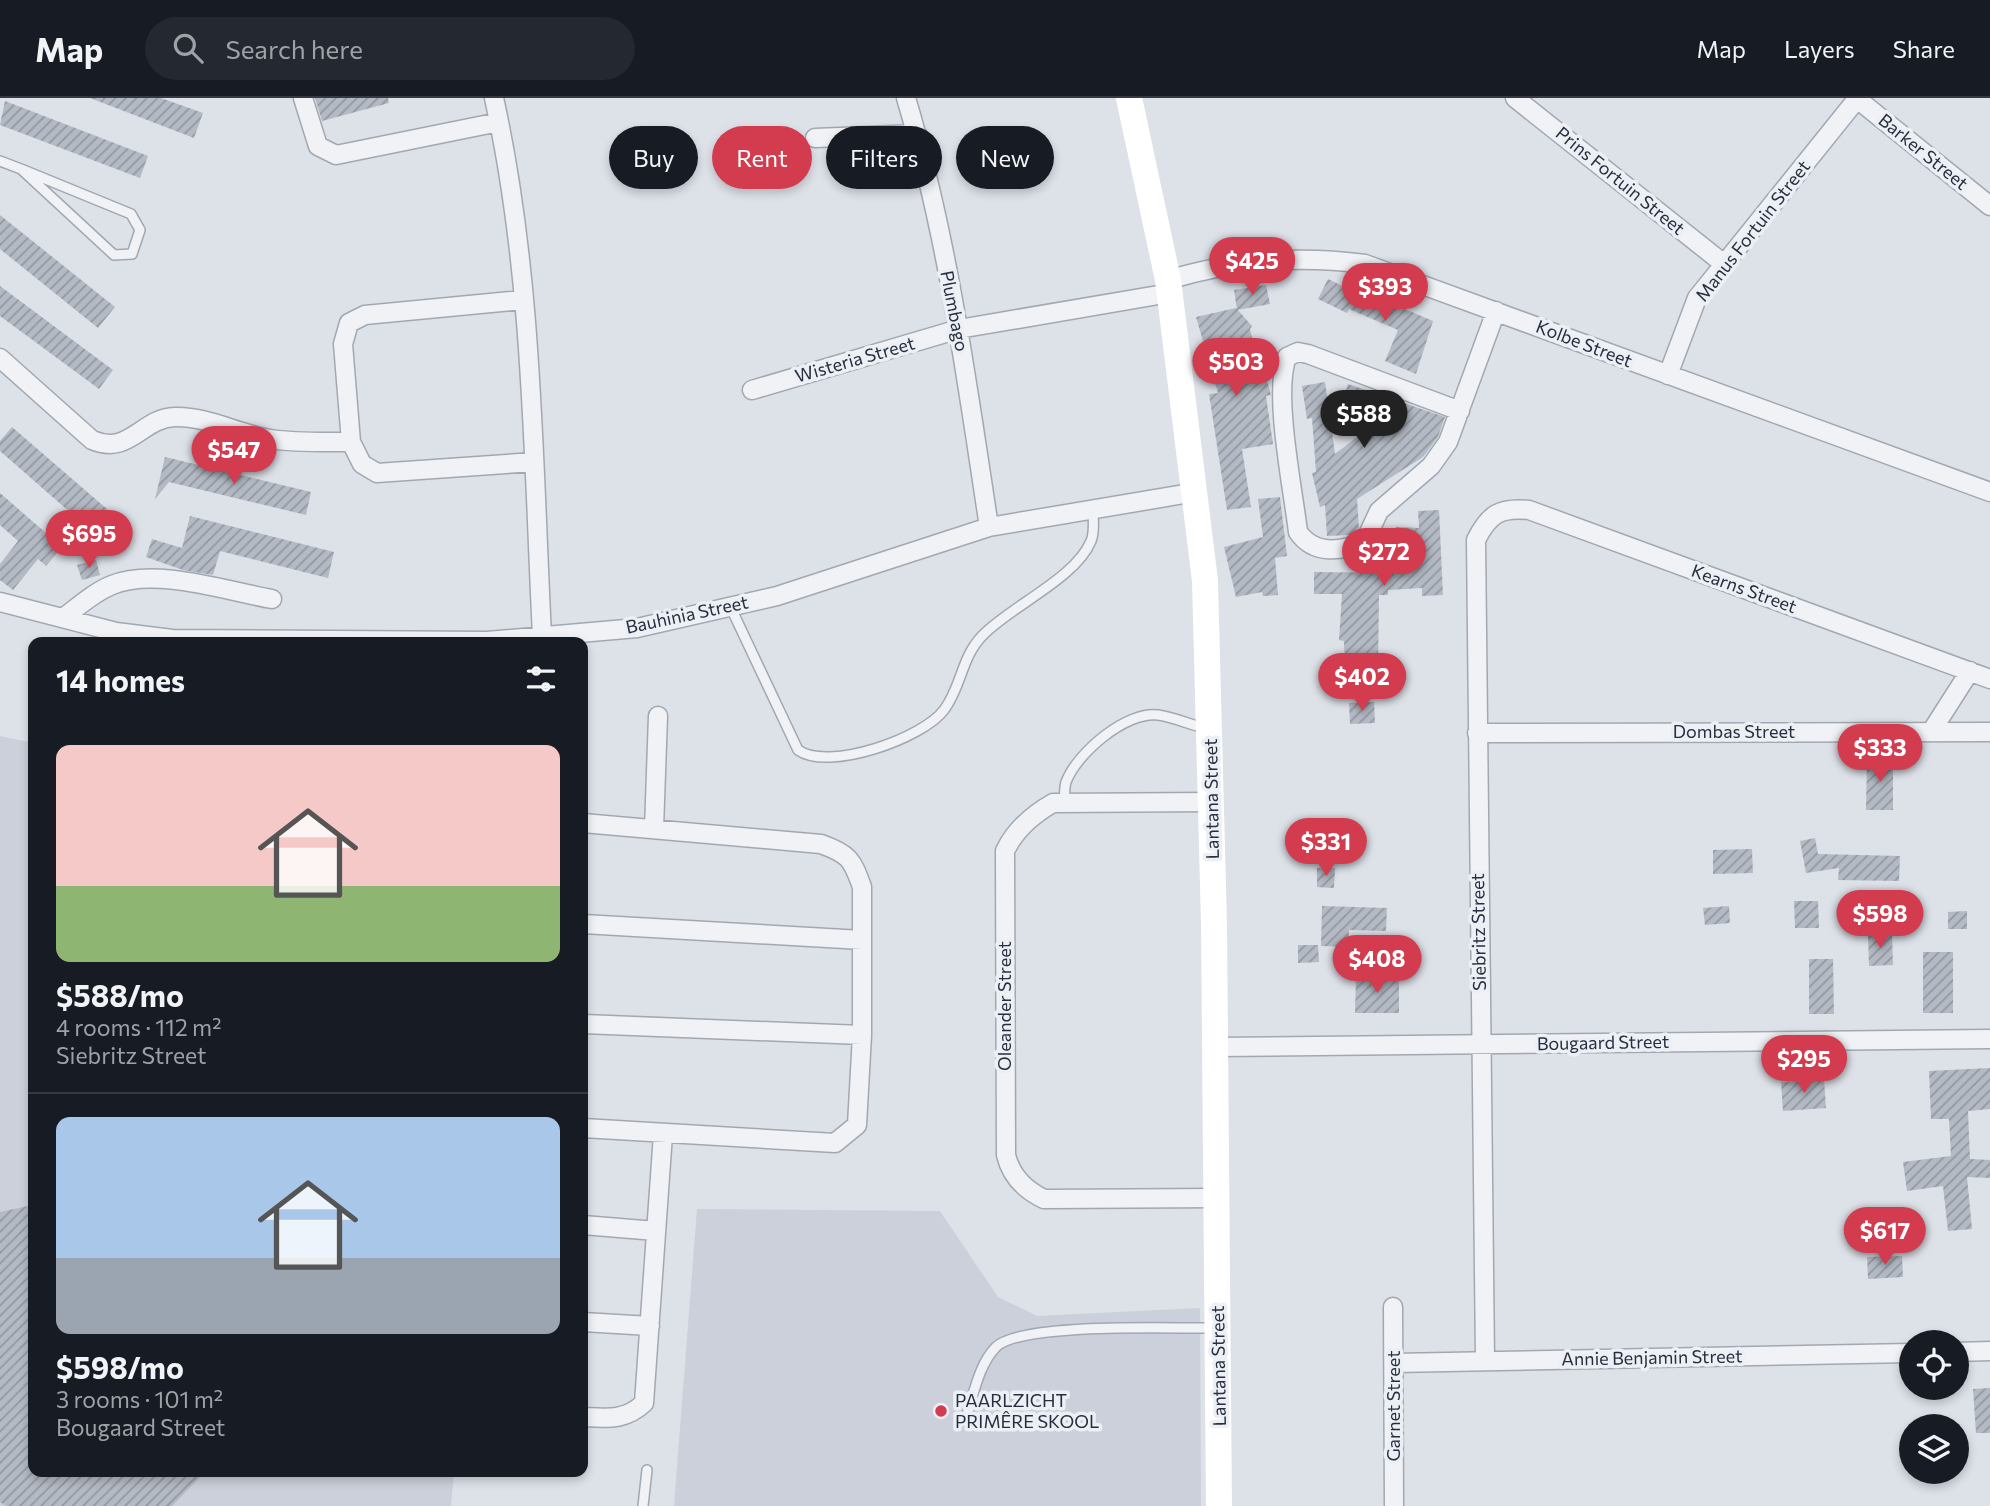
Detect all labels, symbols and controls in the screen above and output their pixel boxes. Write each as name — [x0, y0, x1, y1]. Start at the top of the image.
search box — [145, 17, 635, 80]
text: Map — [35, 28, 103, 69]
icon: search — [169, 29, 207, 67]
text: Search here — [225, 33, 363, 64]
text: Map — [1697, 34, 1746, 63]
text: Layers — [1784, 34, 1855, 63]
text: Share — [1893, 34, 1955, 63]
street label: Barker Street — [1875, 109, 1973, 194]
street label: Prins Fortuin Street — [1552, 121, 1690, 239]
chip: Buy — [609, 126, 698, 189]
chip: Rent — [712, 126, 812, 189]
chip: Filters — [826, 126, 942, 189]
chip: New — [956, 126, 1054, 189]
street label: Manus Fortuin Street — [1690, 155, 1814, 305]
pin: $425 — [1211, 238, 1293, 297]
text: $425 — [1225, 246, 1279, 274]
pin: $393 — [1344, 264, 1426, 323]
street label: Plumbago — [936, 268, 974, 353]
text: $393 — [1358, 272, 1412, 300]
street label: Kolbe Street — [1533, 315, 1636, 371]
street label: Wisteria Street — [792, 331, 917, 387]
pin: $503 — [1195, 338, 1277, 398]
text: $503 — [1208, 347, 1264, 375]
pin: $588 — [1323, 390, 1405, 450]
text: $588 — [1336, 399, 1392, 427]
pin: $547 — [193, 426, 275, 486]
text: $547 — [208, 435, 260, 463]
pin: $695 — [48, 510, 130, 570]
text: $695 — [62, 519, 116, 547]
pin: $272 — [1343, 528, 1425, 588]
text: $272 — [1358, 537, 1410, 565]
street label: Kearns Street — [1689, 559, 1800, 617]
street label: Bauhinia Street — [624, 590, 750, 638]
pin: $402 — [1321, 654, 1403, 713]
icon: filters — [522, 660, 560, 698]
text: 14 homes — [56, 661, 185, 698]
text: $402 — [1334, 662, 1390, 690]
street label: Dombas Street — [1673, 720, 1795, 742]
pin: $333 — [1839, 724, 1921, 784]
text: $333 — [1853, 733, 1907, 761]
street label: Lantana Street — [1199, 738, 1223, 860]
icon: home — [245, 790, 371, 916]
pin: $331 — [1285, 818, 1367, 878]
text: $331 — [1301, 827, 1351, 855]
street label: Siebritz Street — [1466, 873, 1490, 991]
pin: $598 — [1839, 890, 1921, 950]
text: $598 — [1852, 899, 1908, 927]
pin: $408 — [1336, 936, 1418, 995]
street label: Oleander Street — [993, 941, 1015, 1071]
text: $408 — [1349, 944, 1405, 972]
text: $588/mo — [56, 976, 184, 1013]
text: 4 rooms · 112 m² — [56, 1013, 221, 1041]
street label: Bougaard Street — [1537, 1030, 1669, 1054]
pin: $295 — [1763, 1035, 1845, 1095]
text: Siebritz Street — [56, 1041, 207, 1069]
text: $295 — [1777, 1044, 1831, 1072]
icon: home — [245, 1162, 371, 1288]
pin: $617 — [1844, 1208, 1926, 1267]
text: $617 — [1860, 1216, 1910, 1244]
street label: Lantana Street — [1206, 1305, 1230, 1427]
map controls — [1899, 1330, 1969, 1484]
button: locate — [1899, 1330, 1969, 1400]
street label: Annie Benjamin Street — [1561, 1344, 1743, 1370]
text: $598/mo — [56, 1348, 184, 1385]
street label: Garnet Street — [1382, 1350, 1404, 1462]
text: 3 rooms · 101 m² — [56, 1385, 223, 1413]
place label: PAARLZICHT PRIMÊRE SKOOL — [955, 1389, 1099, 1432]
marker: PAARLZICHT PRIMÊRE SKOOL — [933, 1403, 949, 1419]
text: Bougaard Street — [56, 1413, 225, 1441]
button: layers — [1899, 1414, 1969, 1484]

